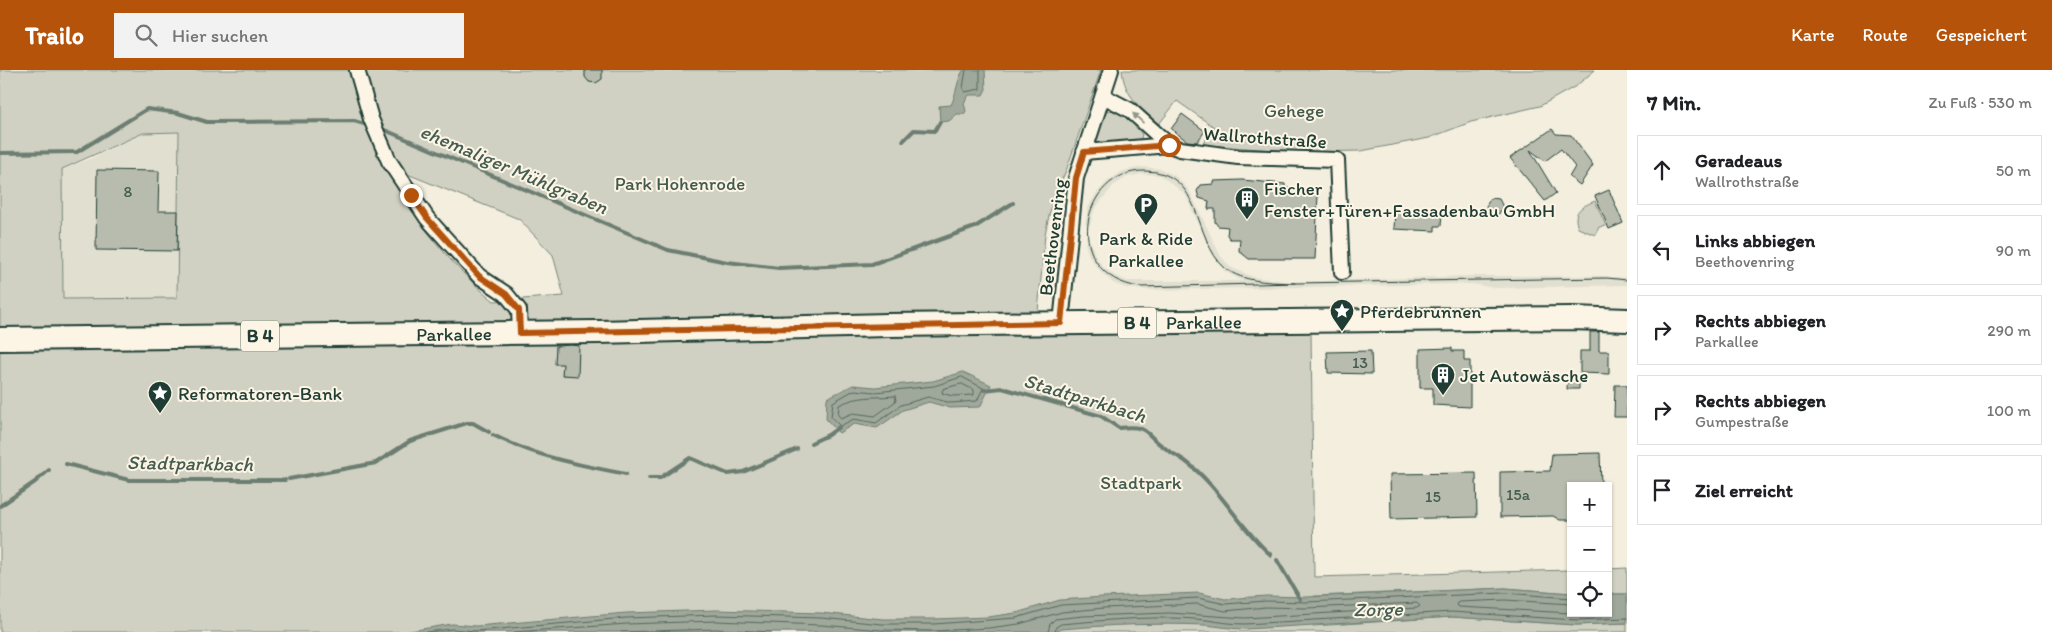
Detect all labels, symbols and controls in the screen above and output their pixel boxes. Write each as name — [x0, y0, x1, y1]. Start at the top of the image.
search box — [114, 13, 464, 58]
text: Trailo — [25, 21, 84, 50]
icon: search — [132, 21, 160, 49]
text: Hier suchen — [172, 24, 268, 47]
text: Karte — [1791, 24, 1834, 46]
text: Route — [1862, 24, 1908, 46]
text: Gespeichert — [1936, 24, 2027, 46]
text: 7 Min. — [1647, 90, 1701, 115]
text: Zu Fuß · 530 m — [1929, 93, 2032, 112]
park label: Gehege — [1264, 99, 1324, 122]
one-way arrow — [1132, 112, 1144, 124]
water label: ehemaliger Mühlgraben — [417, 119, 612, 219]
street label: Wallrothstraße — [1202, 122, 1327, 153]
route start — [1158, 134, 1181, 157]
text: Geradeaus — [1695, 149, 1782, 172]
icon: ahead — [1648, 156, 1676, 184]
text: 50 m — [1996, 161, 2031, 180]
park label: Park Hohenrode — [615, 172, 745, 195]
text: Wallrothstraße — [1695, 172, 1799, 191]
street label: Beethovenring — [1034, 177, 1071, 297]
place label: Fischer Fenster+Türen+Fassadenbau GmbH — [1264, 177, 1555, 222]
house number: 8 — [124, 182, 133, 201]
route end — [400, 184, 423, 207]
building icon: Fischer Fenster+Türen+Fassadenbau GmbH — [1234, 186, 1260, 220]
parking icon: Park & Ride Parkallee — [1133, 192, 1159, 226]
place label: Park & Ride Parkallee — [1099, 227, 1193, 272]
text: Links abbiegen — [1695, 229, 1815, 252]
icon: left — [1648, 236, 1676, 264]
text: 90 m — [1996, 241, 2031, 260]
text: Beethovenring — [1695, 252, 1794, 271]
place icon: Pferdebrunnen — [1329, 298, 1355, 332]
place label: Pferdebrunnen — [1360, 300, 1482, 323]
road number: B 4 — [1118, 308, 1156, 338]
text: Rechts abbiegen — [1695, 309, 1826, 332]
street label: Parkallee — [1166, 310, 1242, 334]
icon: right — [1648, 316, 1676, 344]
road number: B 4 — [241, 320, 279, 352]
text: 290 m — [1987, 321, 2031, 340]
street label: Parkallee — [416, 322, 492, 346]
text: Parkallee — [1695, 332, 1759, 351]
house number: 13 — [1352, 353, 1368, 372]
building icon: Jet Autowäsche — [1430, 362, 1456, 396]
place label: Jet Autowäsche — [1460, 364, 1588, 387]
water label: Stadtparkbach — [1021, 368, 1149, 428]
place icon: Reformatoren-Bank — [147, 380, 173, 414]
place label: Reformatoren-Bank — [178, 382, 343, 405]
text: Rechts abbiegen — [1695, 389, 1826, 412]
icon: right — [1648, 396, 1676, 424]
text: 100 m — [1987, 401, 2031, 420]
text: Gumpestraße — [1695, 412, 1789, 431]
water label: Stadtparkbach — [127, 450, 254, 476]
park label: Stadtpark — [1100, 471, 1182, 494]
icon: arrive — [1648, 476, 1676, 504]
text: Ziel erreicht — [1695, 479, 1793, 502]
map controls — [1567, 482, 1612, 617]
button: + — [1567, 482, 1612, 527]
house number: 15a — [1506, 485, 1531, 504]
house number: 15 — [1425, 487, 1441, 506]
button: − — [1567, 527, 1612, 572]
button: locate — [1567, 572, 1612, 617]
water label: Zorge — [1353, 597, 1404, 621]

